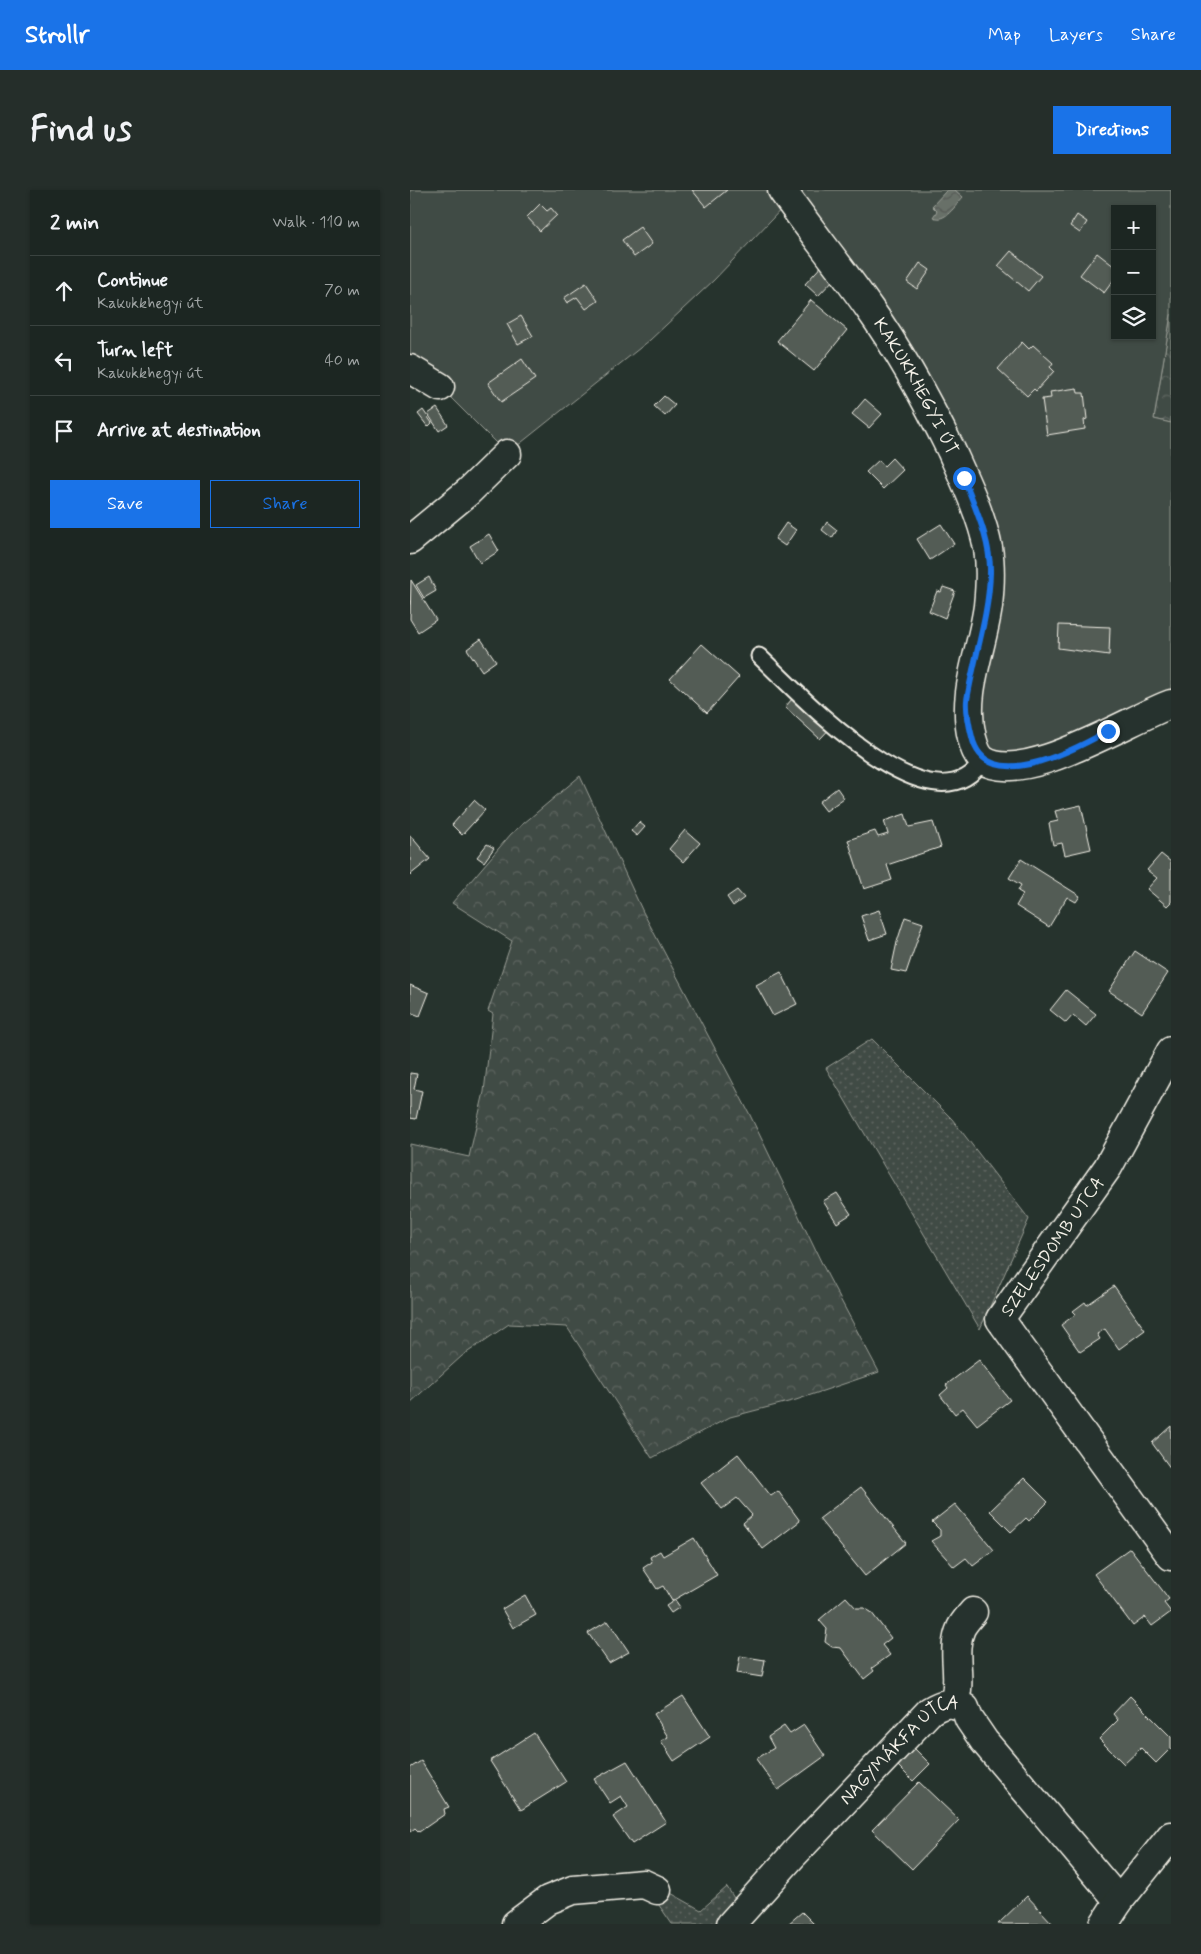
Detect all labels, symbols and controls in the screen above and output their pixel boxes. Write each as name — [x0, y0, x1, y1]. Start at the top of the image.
text: Strollr — [25, 20, 89, 51]
text: Map — [988, 23, 1021, 47]
text: Layers — [1049, 23, 1103, 47]
text: Share — [1131, 23, 1176, 47]
button: Directions — [1053, 106, 1171, 154]
text: Find us — [30, 107, 132, 153]
map controls — [1111, 205, 1156, 340]
button: + — [1111, 205, 1156, 250]
text: 2 min — [50, 209, 99, 237]
text: Walk · 110 m — [272, 212, 360, 233]
button: − — [1111, 250, 1156, 295]
text: Continue — [97, 268, 168, 293]
icon: ahead — [50, 277, 78, 305]
text: 70 m — [324, 280, 360, 301]
text: Kakukkhegyi út — [97, 293, 203, 314]
button: layers — [1111, 295, 1156, 340]
street label: KAKUKKHEGYI ÚT — [867, 313, 964, 459]
text: Turn left — [97, 338, 173, 363]
icon: left — [50, 347, 78, 375]
text: 40 m — [324, 350, 360, 371]
text: Kakukkhegyi út — [97, 363, 203, 384]
icon: arrive — [50, 417, 78, 445]
text: Arrive at destination — [97, 418, 261, 443]
route start — [953, 467, 976, 490]
button: Save — [50, 480, 200, 528]
button: Share — [210, 480, 360, 528]
route end — [1097, 720, 1120, 743]
street label: SZELESDOMB UTCA — [996, 1172, 1110, 1322]
street label: NAGYMÁKFA UTCA — [835, 1691, 960, 1810]

